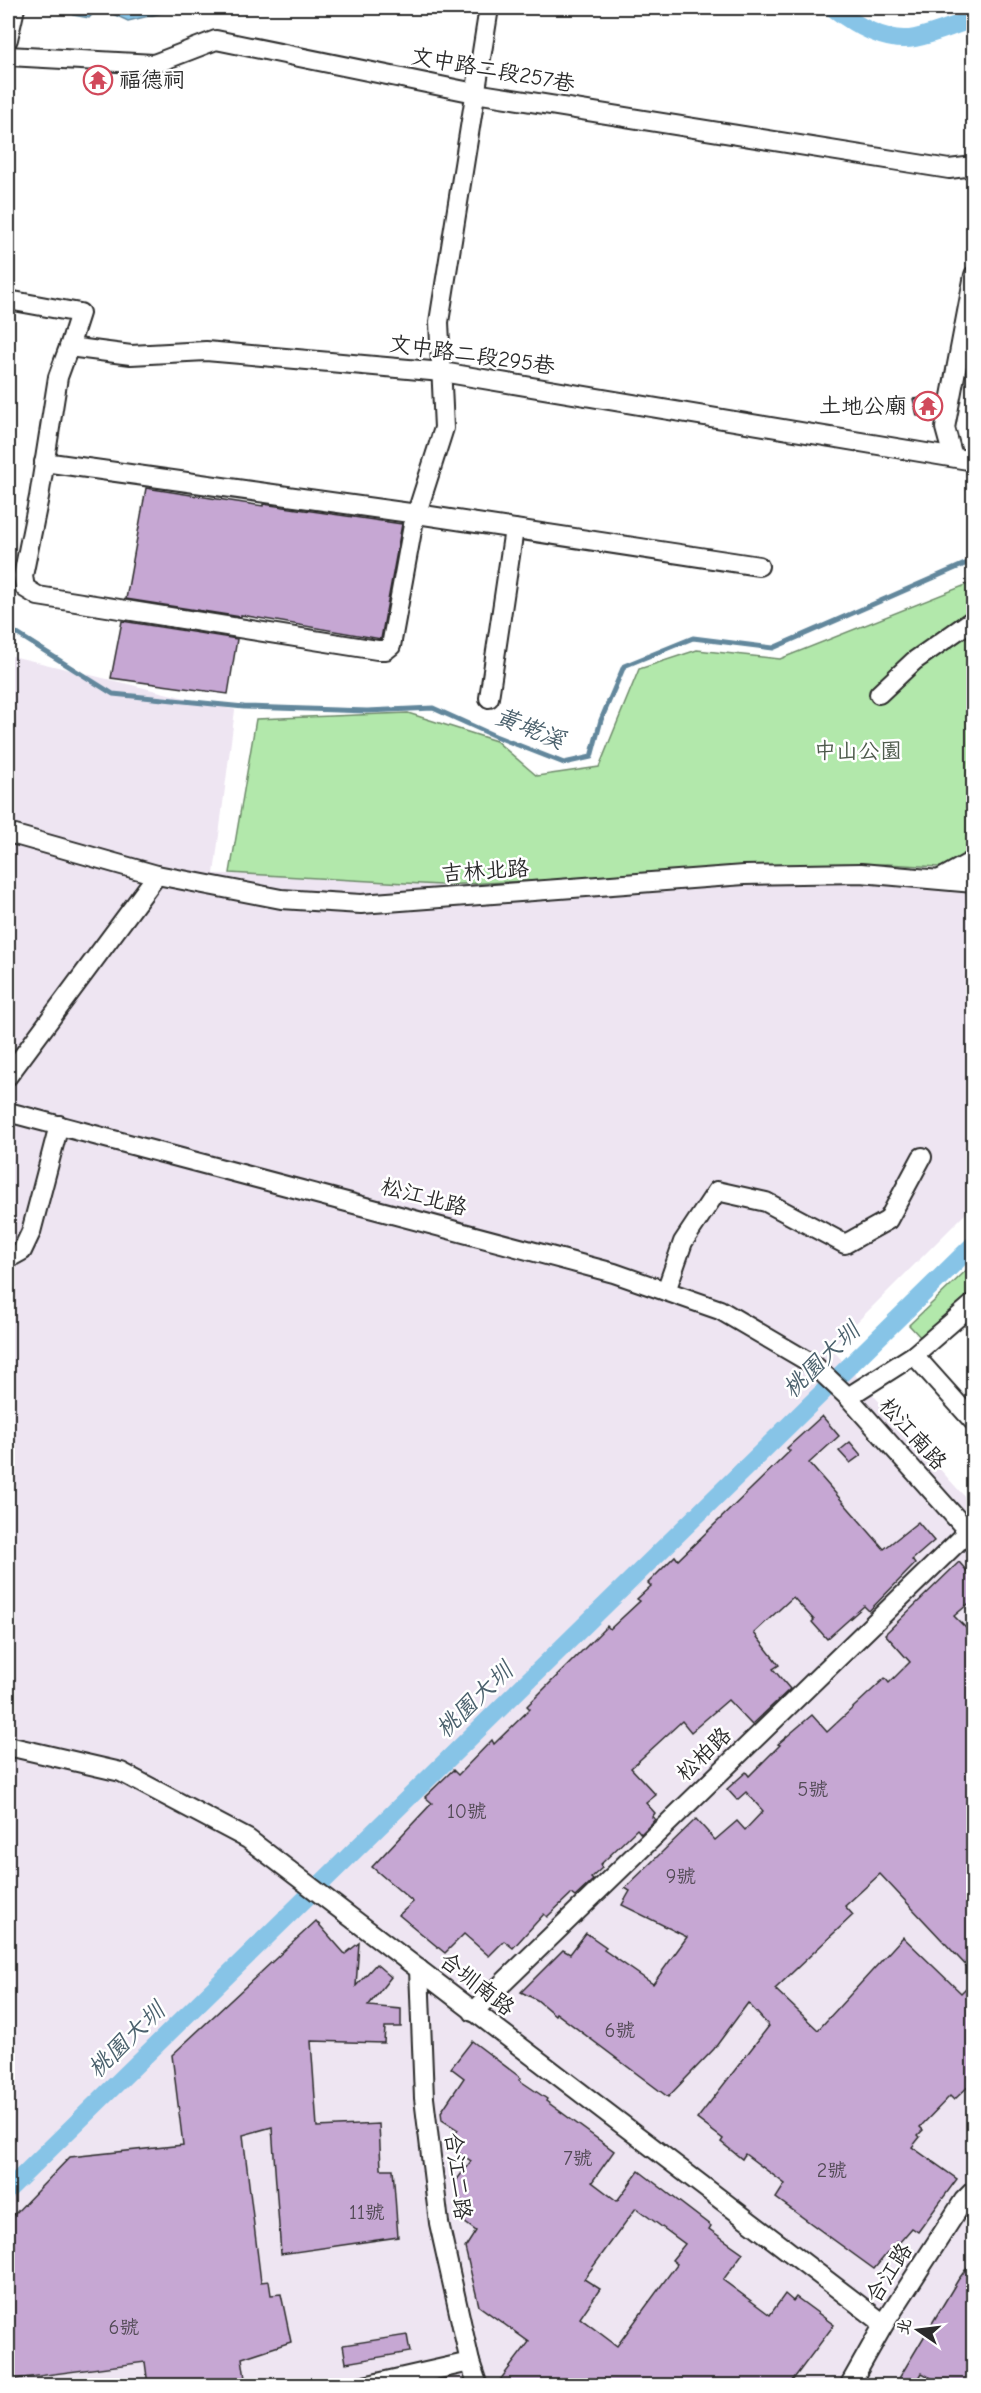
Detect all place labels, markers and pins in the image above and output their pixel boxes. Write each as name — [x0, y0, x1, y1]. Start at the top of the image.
temple icon: 福德祠 — [82, 64, 114, 96]
place label: 福德祠 — [119, 67, 185, 93]
temple icon: 土地公廟 — [912, 390, 944, 422]
place label: 土地公廟 — [819, 393, 907, 419]

